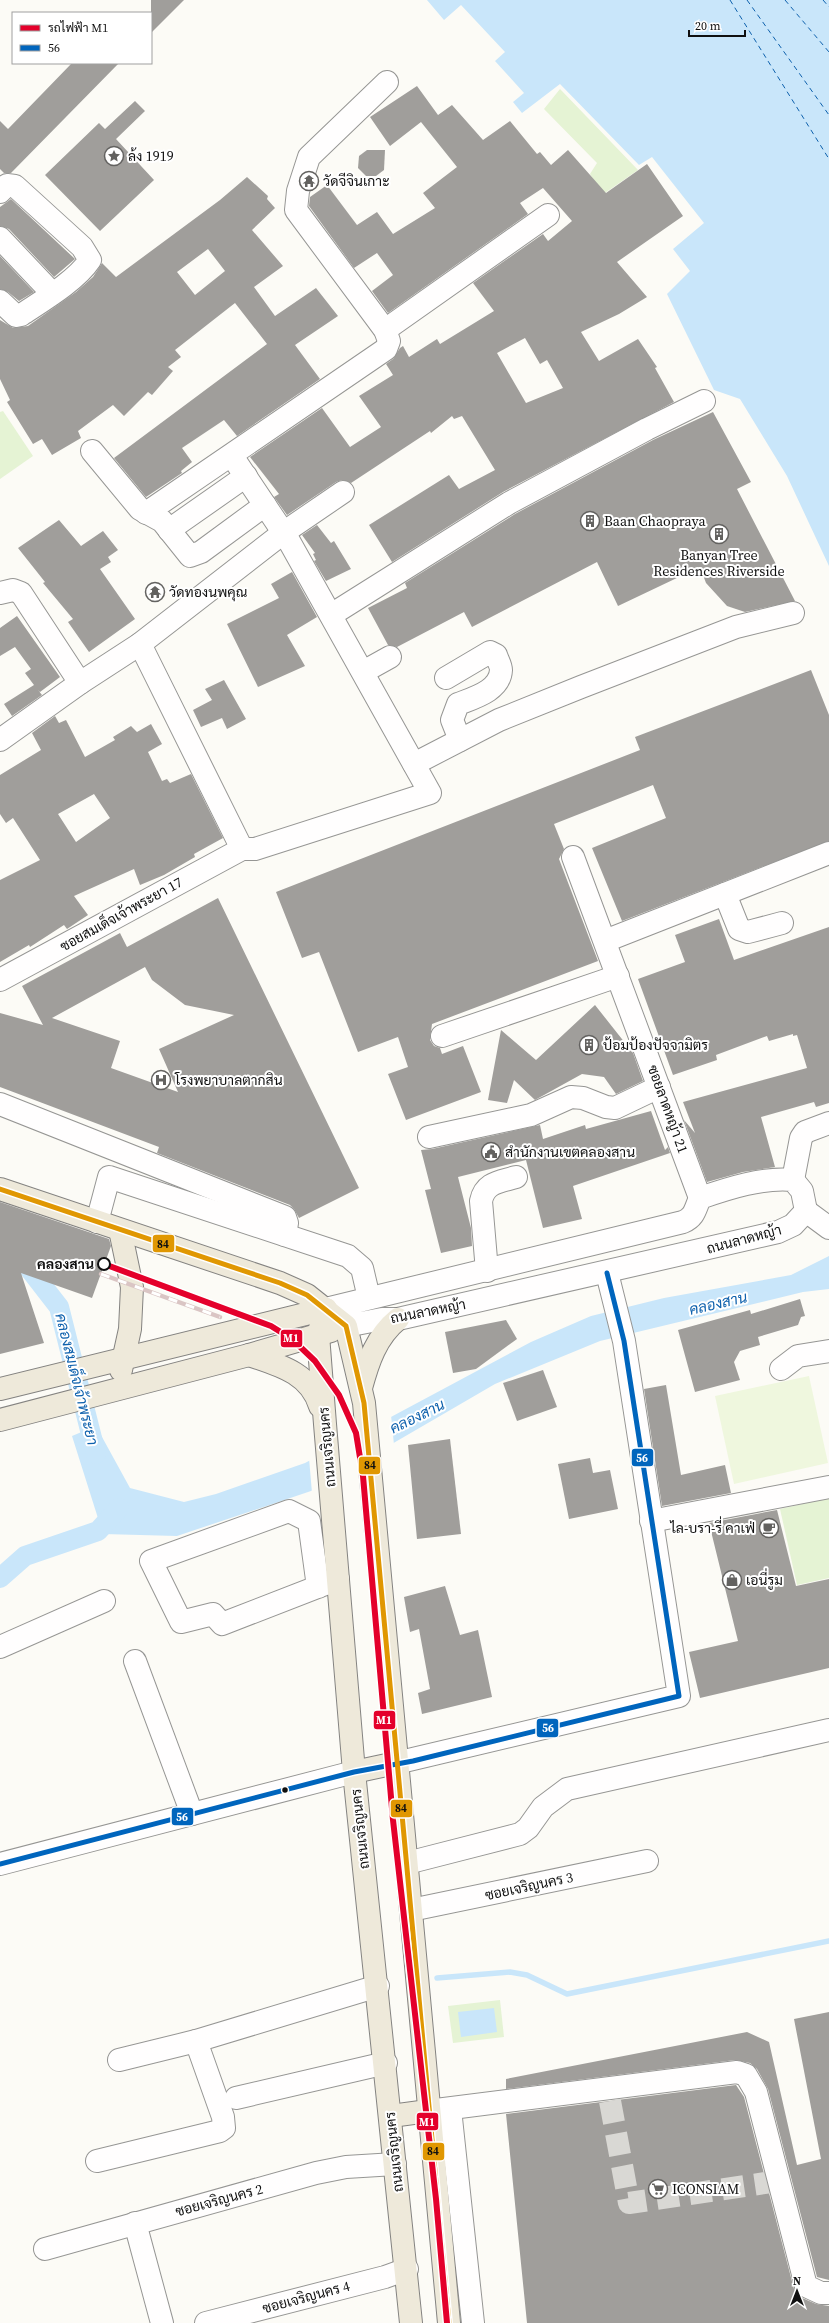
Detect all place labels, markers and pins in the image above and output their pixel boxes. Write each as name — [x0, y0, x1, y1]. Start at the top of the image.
place icon: ล้ง 1919 — [103, 145, 125, 167]
place label: ล้ง 1919 — [128, 146, 174, 166]
temple icon: วัดจีจินเกาะ — [298, 170, 320, 192]
place label: วัดจีจินเกาะ — [323, 171, 390, 191]
building icon: Baan Chaopraya — [579, 510, 601, 532]
place label: Baan Chaopraya — [604, 511, 707, 531]
building icon: Banyan Tree Residences Riverside — [708, 523, 730, 545]
place label: Banyan Tree Residences Riverside — [653, 545, 785, 581]
temple icon: วัดทองนพคุณ — [144, 581, 166, 603]
place label: วัดทองนพคุณ — [169, 582, 247, 602]
building icon: ป้อมป้องปัจจามิตร — [578, 1034, 600, 1056]
place label: ป้อมป้องปัจจามิตร — [603, 1035, 708, 1055]
hospital icon: โรงพยาบาลตากสิน — [150, 1069, 172, 1091]
place label: โรงพยาบาลตากสิน — [174, 1070, 283, 1090]
public building icon: สำนักงานเขตคลองสาน — [480, 1141, 502, 1163]
place label: สำนักงานเขตคลองสาน — [505, 1142, 635, 1162]
place label: คลองสาน — [37, 1254, 94, 1274]
marker: คลองสาน — [97, 1257, 111, 1271]
place label: ไล-บรา-รี่ คาเฟ่ — [669, 1516, 755, 1538]
cafe icon: ไล-บรา-รี่ คาเฟ่ — [758, 1517, 780, 1539]
place label: เอนี่รูม — [746, 1568, 783, 1590]
shop icon: เอนี่รูม — [721, 1569, 743, 1591]
unlabelled marker — [280, 1785, 290, 1795]
supermarket icon: ICONSIAM — [647, 2178, 669, 2200]
place label: ICONSIAM — [672, 2179, 739, 2199]

